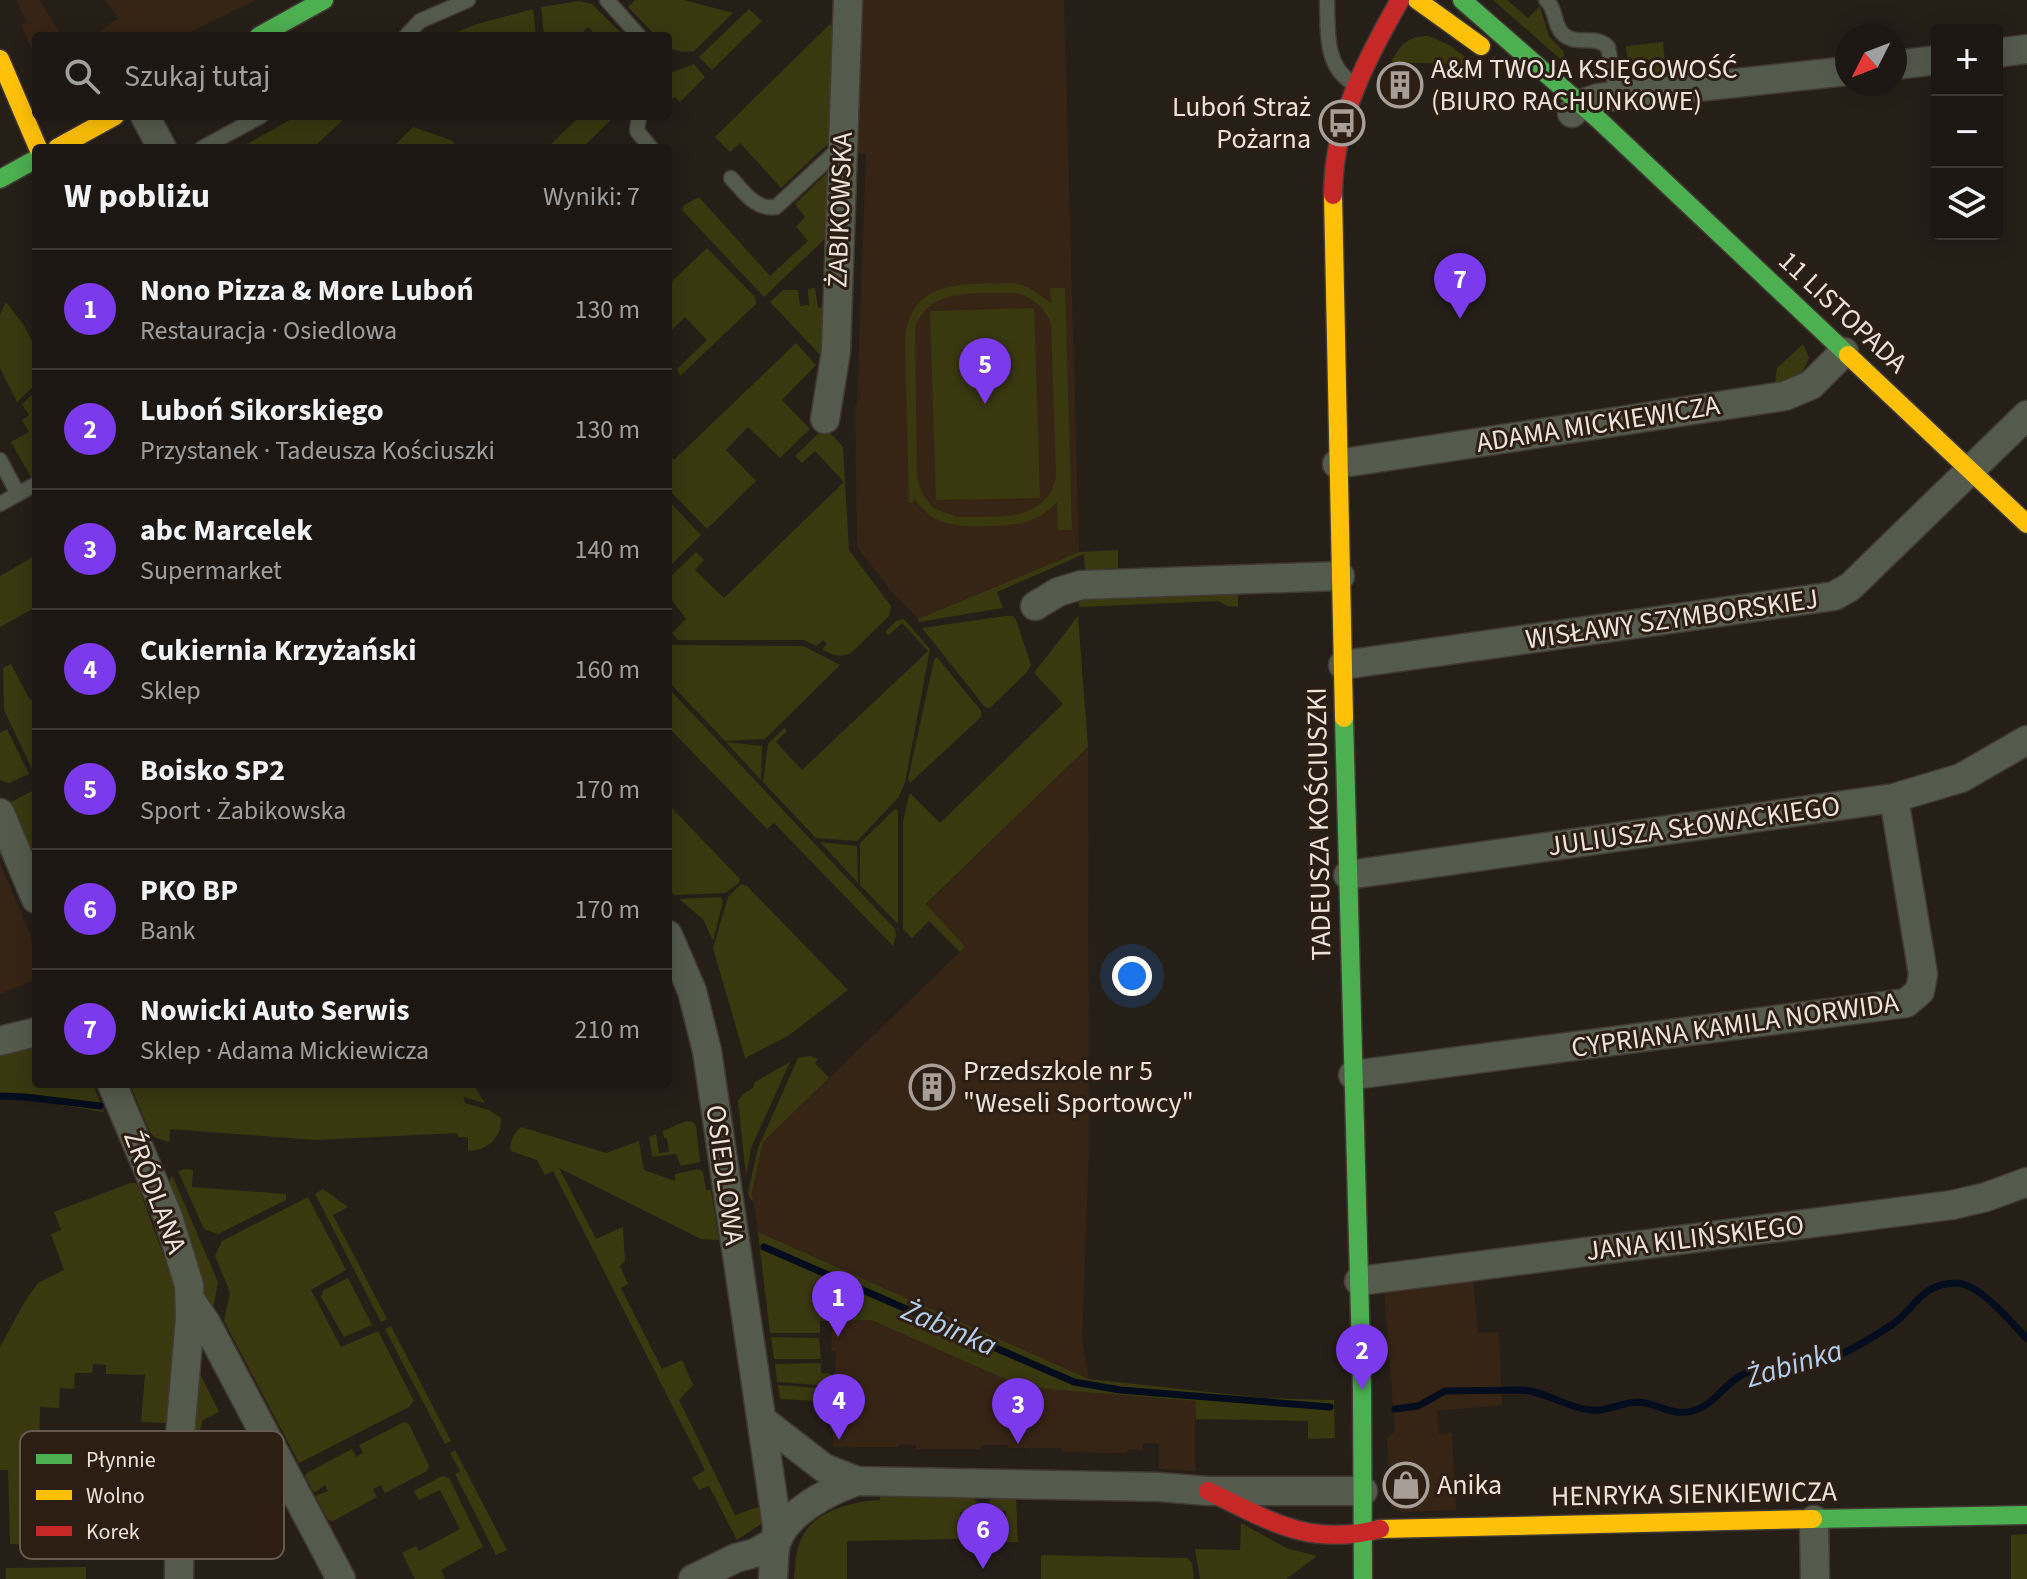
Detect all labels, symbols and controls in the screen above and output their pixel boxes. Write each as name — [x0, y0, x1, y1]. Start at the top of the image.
north arrow — [1835, 24, 1907, 96]
map controls — [1931, 24, 2003, 240]
button: + — [1931, 24, 2003, 96]
search box — [32, 32, 672, 120]
place label: A&M TWOJA KSIĘGOWOŚĆ (BIURO RACHUNKOWE) — [1431, 49, 1738, 121]
icon: search — [60, 54, 104, 98]
text: Szukaj tutaj — [124, 55, 270, 98]
building icon: A&M TWOJA KSIĘGOWOŚĆ (BIURO RACHUNKOWE) — [1376, 61, 1424, 109]
place label: Luboń Straż Pożarna — [1172, 87, 1311, 159]
button: − — [1931, 96, 2003, 168]
bus stop icon: Luboń Straż Pożarna — [1318, 99, 1366, 147]
street label: ŻABIKOWSKA — [817, 131, 863, 289]
button: layers — [1931, 168, 2003, 240]
text: W pobliżu — [64, 172, 210, 221]
text: Wyniki: 7 — [543, 178, 640, 215]
street label: 11 LISTOPADA — [1770, 242, 1917, 383]
pin: 7 — [1434, 253, 1486, 319]
text: Nono Pizza & More Luboń — [140, 269, 474, 312]
text: 1 — [83, 291, 97, 328]
text: 130 m — [574, 291, 640, 328]
text: Restauracja · Osiedlowa — [140, 312, 397, 349]
pin: 5 — [959, 338, 1011, 404]
street label: ADAMA MICKIEWICZA — [1474, 385, 1723, 463]
text: Luboń Sikorskiego — [140, 389, 384, 432]
text: 2 — [83, 411, 97, 448]
text: 130 m — [574, 411, 640, 448]
text: Przystanek · Tadeusza Kościuszki — [140, 432, 495, 469]
text: abc Marcelek — [140, 509, 313, 552]
text: 3 — [83, 531, 97, 568]
text: 140 m — [574, 531, 640, 568]
text: Supermarket — [140, 552, 282, 589]
street label: WISŁAWY SZYMBORSKIEJ — [1523, 579, 1821, 659]
text: Cukiernia Krzyżański — [140, 629, 416, 672]
text: 4 — [83, 651, 97, 688]
text: 160 m — [574, 651, 640, 688]
text: Sklep — [140, 672, 201, 709]
street label: TADEUSZA KOŚCIUSZKI — [1297, 687, 1341, 961]
text: Boisko SP2 — [140, 749, 285, 792]
text: 5 — [83, 771, 97, 808]
text: 170 m — [574, 771, 640, 808]
street label: JULIUSZA SŁOWACKIEGO — [1545, 786, 1843, 866]
text: Sport · Żabikowska — [140, 792, 346, 829]
text: PKO BP — [140, 869, 238, 912]
text: 6 — [83, 891, 97, 928]
text: 170 m — [574, 891, 640, 928]
text: Bank — [140, 912, 195, 949]
your location — [1112, 956, 1152, 996]
street label: CYPRIANA KAMILA NORWIDA — [1569, 982, 1902, 1068]
text: Nowicki Auto Serwis — [140, 989, 410, 1032]
text: 7 — [83, 1011, 97, 1048]
text: 210 m — [574, 1011, 640, 1048]
text: Sklep · Adama Mickiewicza — [140, 1032, 429, 1069]
place label: Przedszkole nr 5 "Weseli Sportowcy" — [963, 1051, 1194, 1123]
building icon: Przedszkole nr 5 "Weseli Sportowcy" — [908, 1063, 956, 1111]
street label: OSIEDLOWA — [695, 1102, 755, 1249]
street label: ŹRÓDLANA — [113, 1125, 197, 1260]
street label: JANA KILIŃSKIEGO — [1584, 1205, 1806, 1271]
pin: 1 — [812, 1271, 864, 1337]
water label: Żabinka — [894, 1288, 1003, 1367]
pin: 2 — [1336, 1324, 1388, 1390]
water label: Żabinka — [1739, 1329, 1848, 1399]
pin: 4 — [813, 1374, 865, 1440]
pin: 3 — [992, 1378, 1044, 1444]
legend — [20, 1431, 284, 1559]
text: Płynnie — [86, 1444, 156, 1476]
shop icon: Anika — [1382, 1461, 1430, 1509]
place label: Anika — [1437, 1465, 1502, 1505]
street label: HENRYKA SIENKIEWICZA — [1551, 1471, 1838, 1516]
text: Wolno — [86, 1480, 145, 1512]
pin: 6 — [957, 1503, 1009, 1569]
text: Korek — [86, 1516, 140, 1548]

